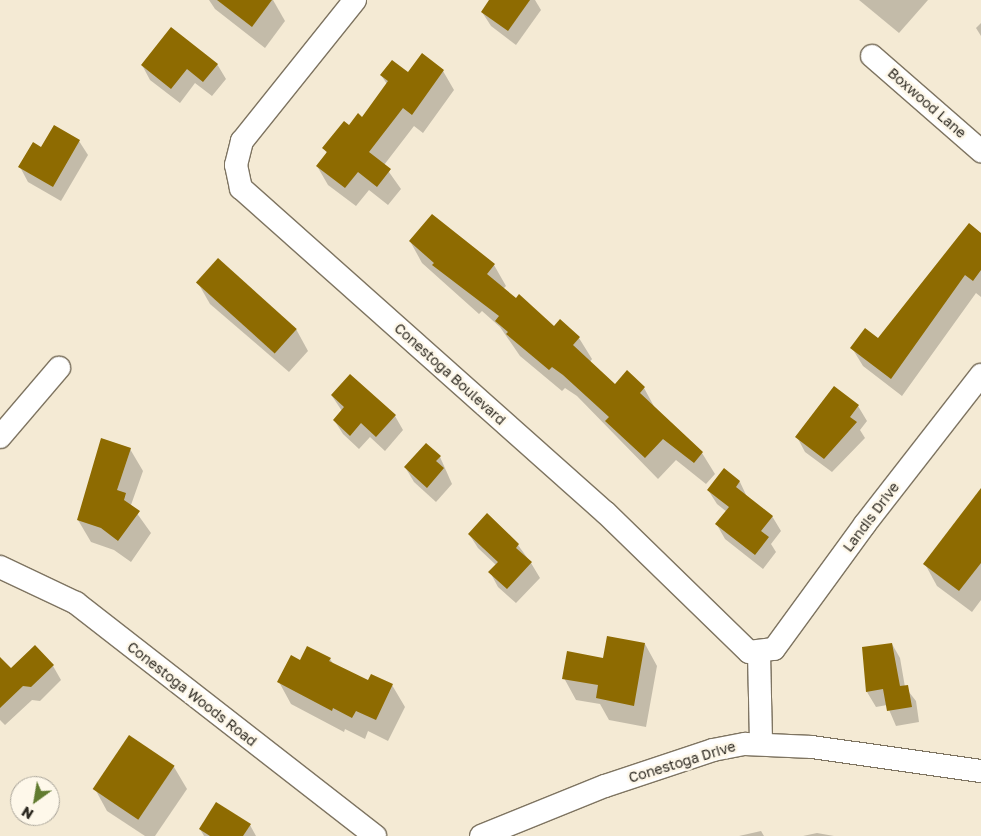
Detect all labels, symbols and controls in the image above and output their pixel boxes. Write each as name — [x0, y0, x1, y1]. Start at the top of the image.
street label: Boxwood Lane — [884, 64, 970, 142]
street label: Conestoga Boulevard — [391, 320, 509, 428]
street label: Landis Drive — [839, 479, 903, 555]
street label: Conestoga Woods Road — [124, 638, 260, 750]
street label: Conestoga Drive — [627, 738, 737, 786]
north arrow — [10, 776, 60, 826]
text: N — [18, 803, 36, 823]

